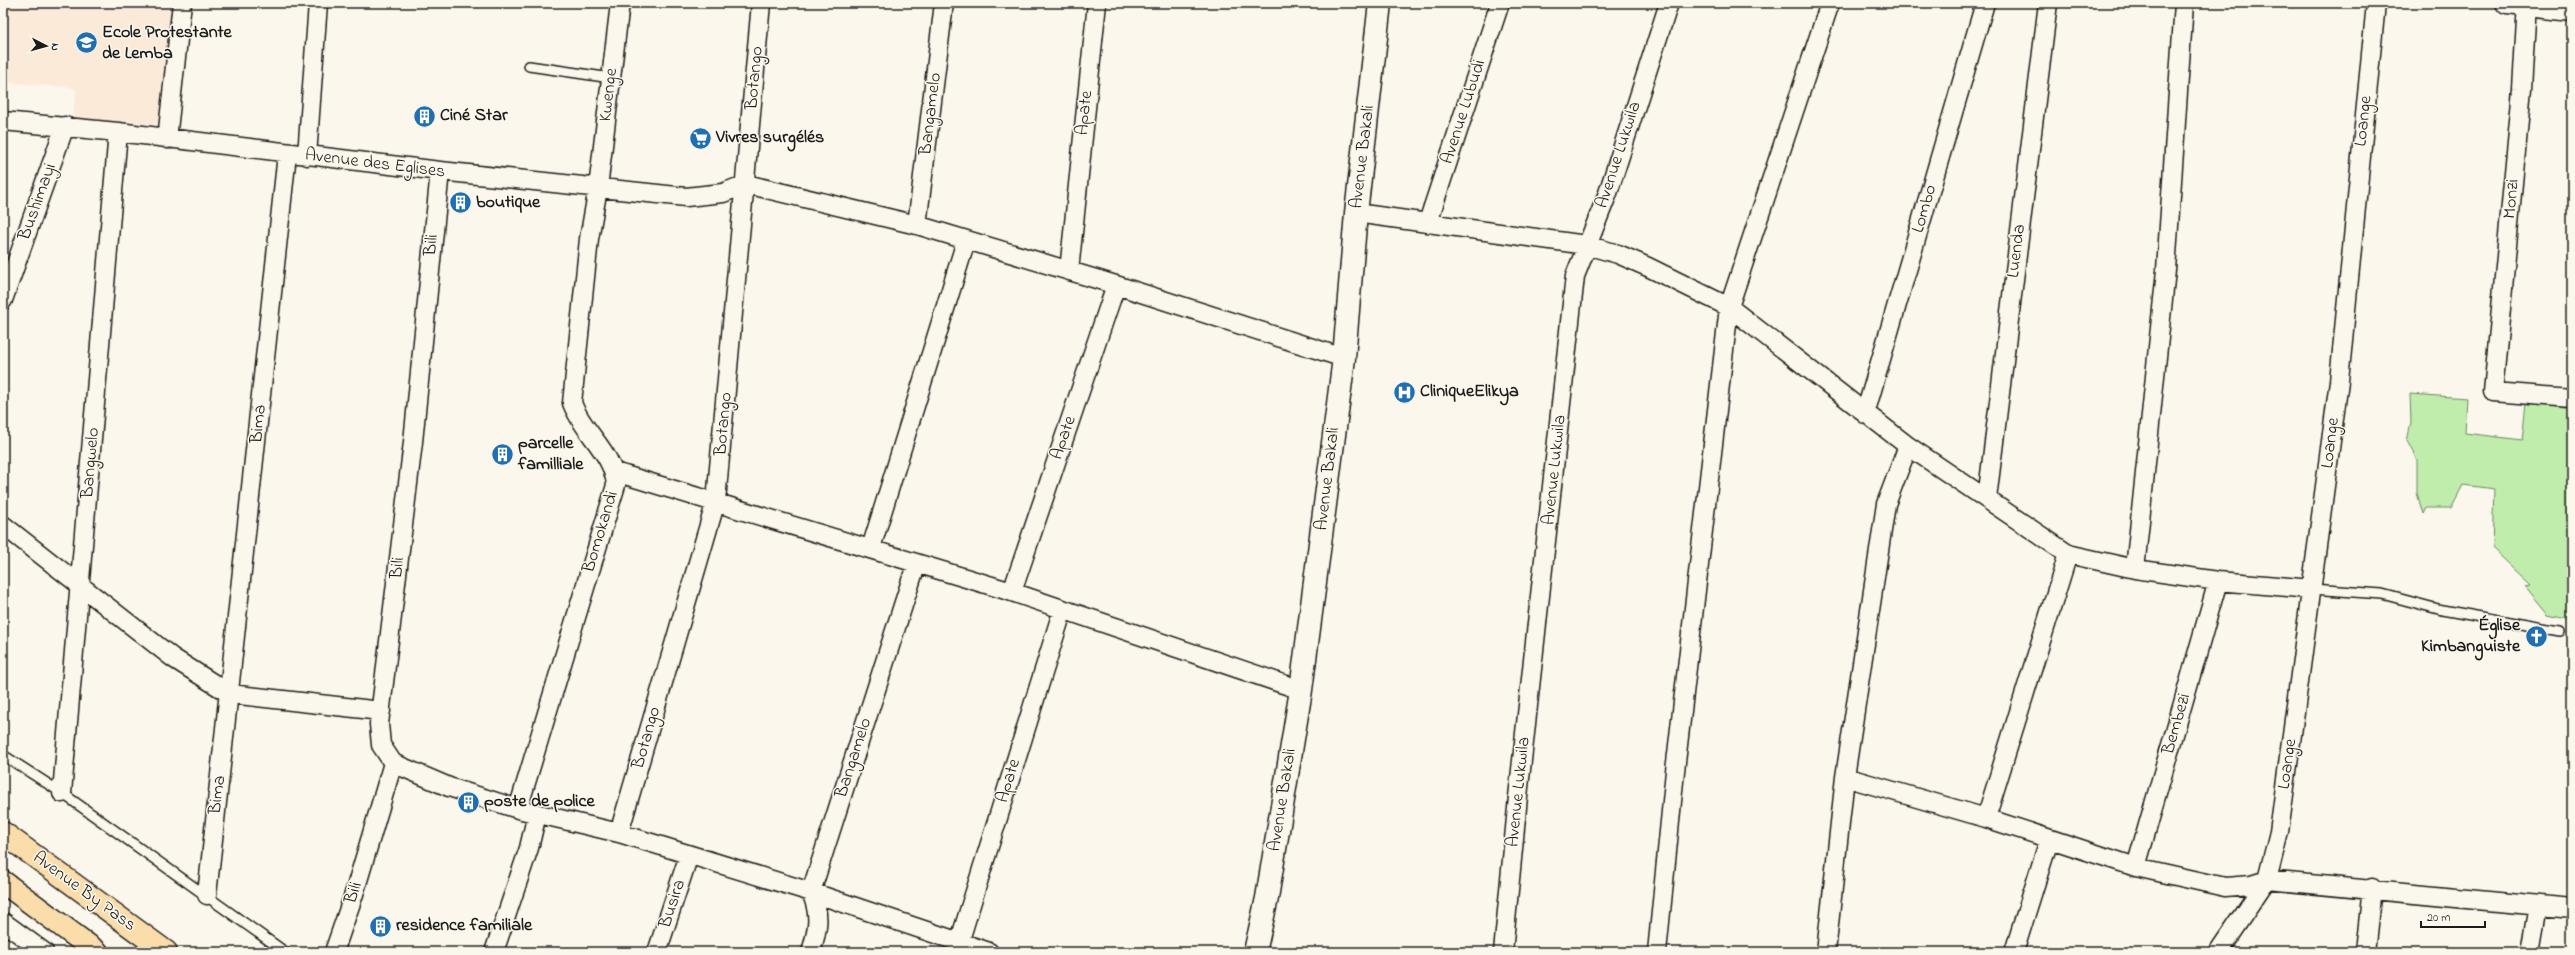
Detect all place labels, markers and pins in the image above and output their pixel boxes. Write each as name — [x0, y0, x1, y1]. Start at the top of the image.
place label: Ecole Protestante de Lemba — [102, 20, 233, 67]
school or university icon: Ecole Protestante de Lemba — [74, 30, 100, 56]
building icon: Ciné Star — [412, 103, 438, 129]
place label: Ciné Star — [440, 103, 508, 129]
supermarket icon: Vivres surgélés — [687, 125, 713, 151]
place label: Vivres surgélés — [715, 125, 824, 152]
building icon: boutique — [448, 190, 474, 216]
place label: boutique — [476, 190, 541, 216]
hospital icon: CliniqueElikya — [1392, 379, 1418, 405]
place label: CliniqueElikya — [1420, 379, 1519, 406]
place label: parcelle familliale — [517, 431, 584, 478]
building icon: parcelle familliale — [490, 441, 516, 467]
place label: Église Kimbanguiste — [2421, 613, 2521, 661]
church icon: Église Kimbanguiste — [2523, 623, 2549, 649]
building icon: poste de police — [456, 789, 482, 815]
place label: poste de police — [484, 789, 595, 815]
building icon: residence familiale — [367, 913, 393, 939]
place label: residence familiale — [396, 913, 533, 939]

